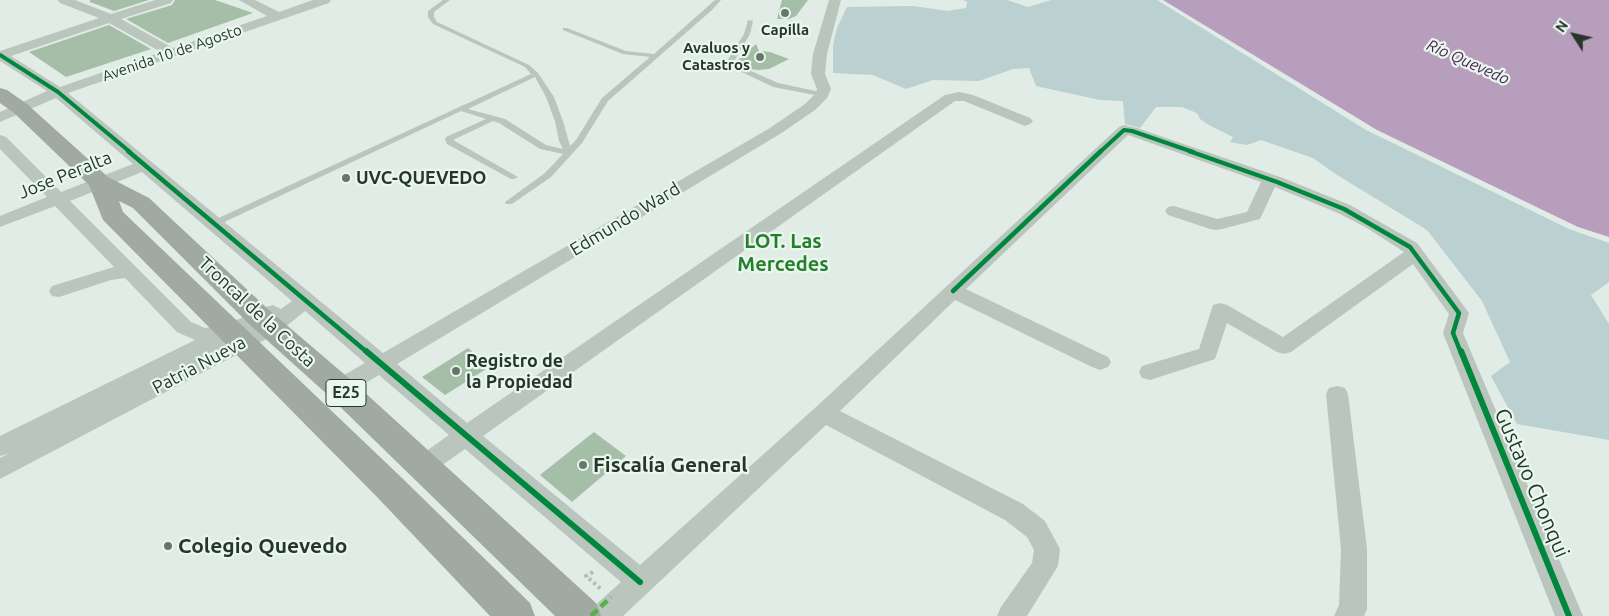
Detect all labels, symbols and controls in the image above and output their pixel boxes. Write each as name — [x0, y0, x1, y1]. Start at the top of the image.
marker: Capilla — [779, 7, 791, 19]
north arrow — [1549, 10, 1599, 60]
text: N — [1552, 18, 1571, 35]
street label: Avenida 10 de Agosto — [100, 21, 244, 85]
place label: Capilla — [761, 21, 809, 39]
water label: Río Quevedo — [1424, 35, 1512, 89]
place label: Avaluos y Catastros — [682, 39, 750, 74]
marker: Avaluos y Catastros — [754, 51, 766, 63]
street label: Jose Peralta — [15, 147, 115, 203]
place label: UVC-QUEVEDO — [356, 167, 487, 189]
marker: UVC-QUEVEDO — [340, 172, 352, 184]
street label: Edmundo Ward — [566, 178, 684, 260]
district label: LOT. Las Mercedes — [737, 229, 829, 276]
street label: Troncal de la Costa — [194, 252, 320, 372]
street label: Patria Nueva — [149, 331, 249, 399]
place label: Registro de la Propiedad — [466, 350, 573, 392]
marker: Registro de la Propiedad — [450, 365, 462, 377]
road number: E25 — [326, 379, 366, 406]
street label: Gustavo Chonqui — [1489, 405, 1575, 561]
place label: Fiscalía General — [593, 452, 748, 478]
marker: Fiscalía General — [577, 459, 589, 471]
place label: Colegio Quevedo — [178, 533, 347, 559]
marker: Colegio Quevedo — [162, 540, 174, 552]

